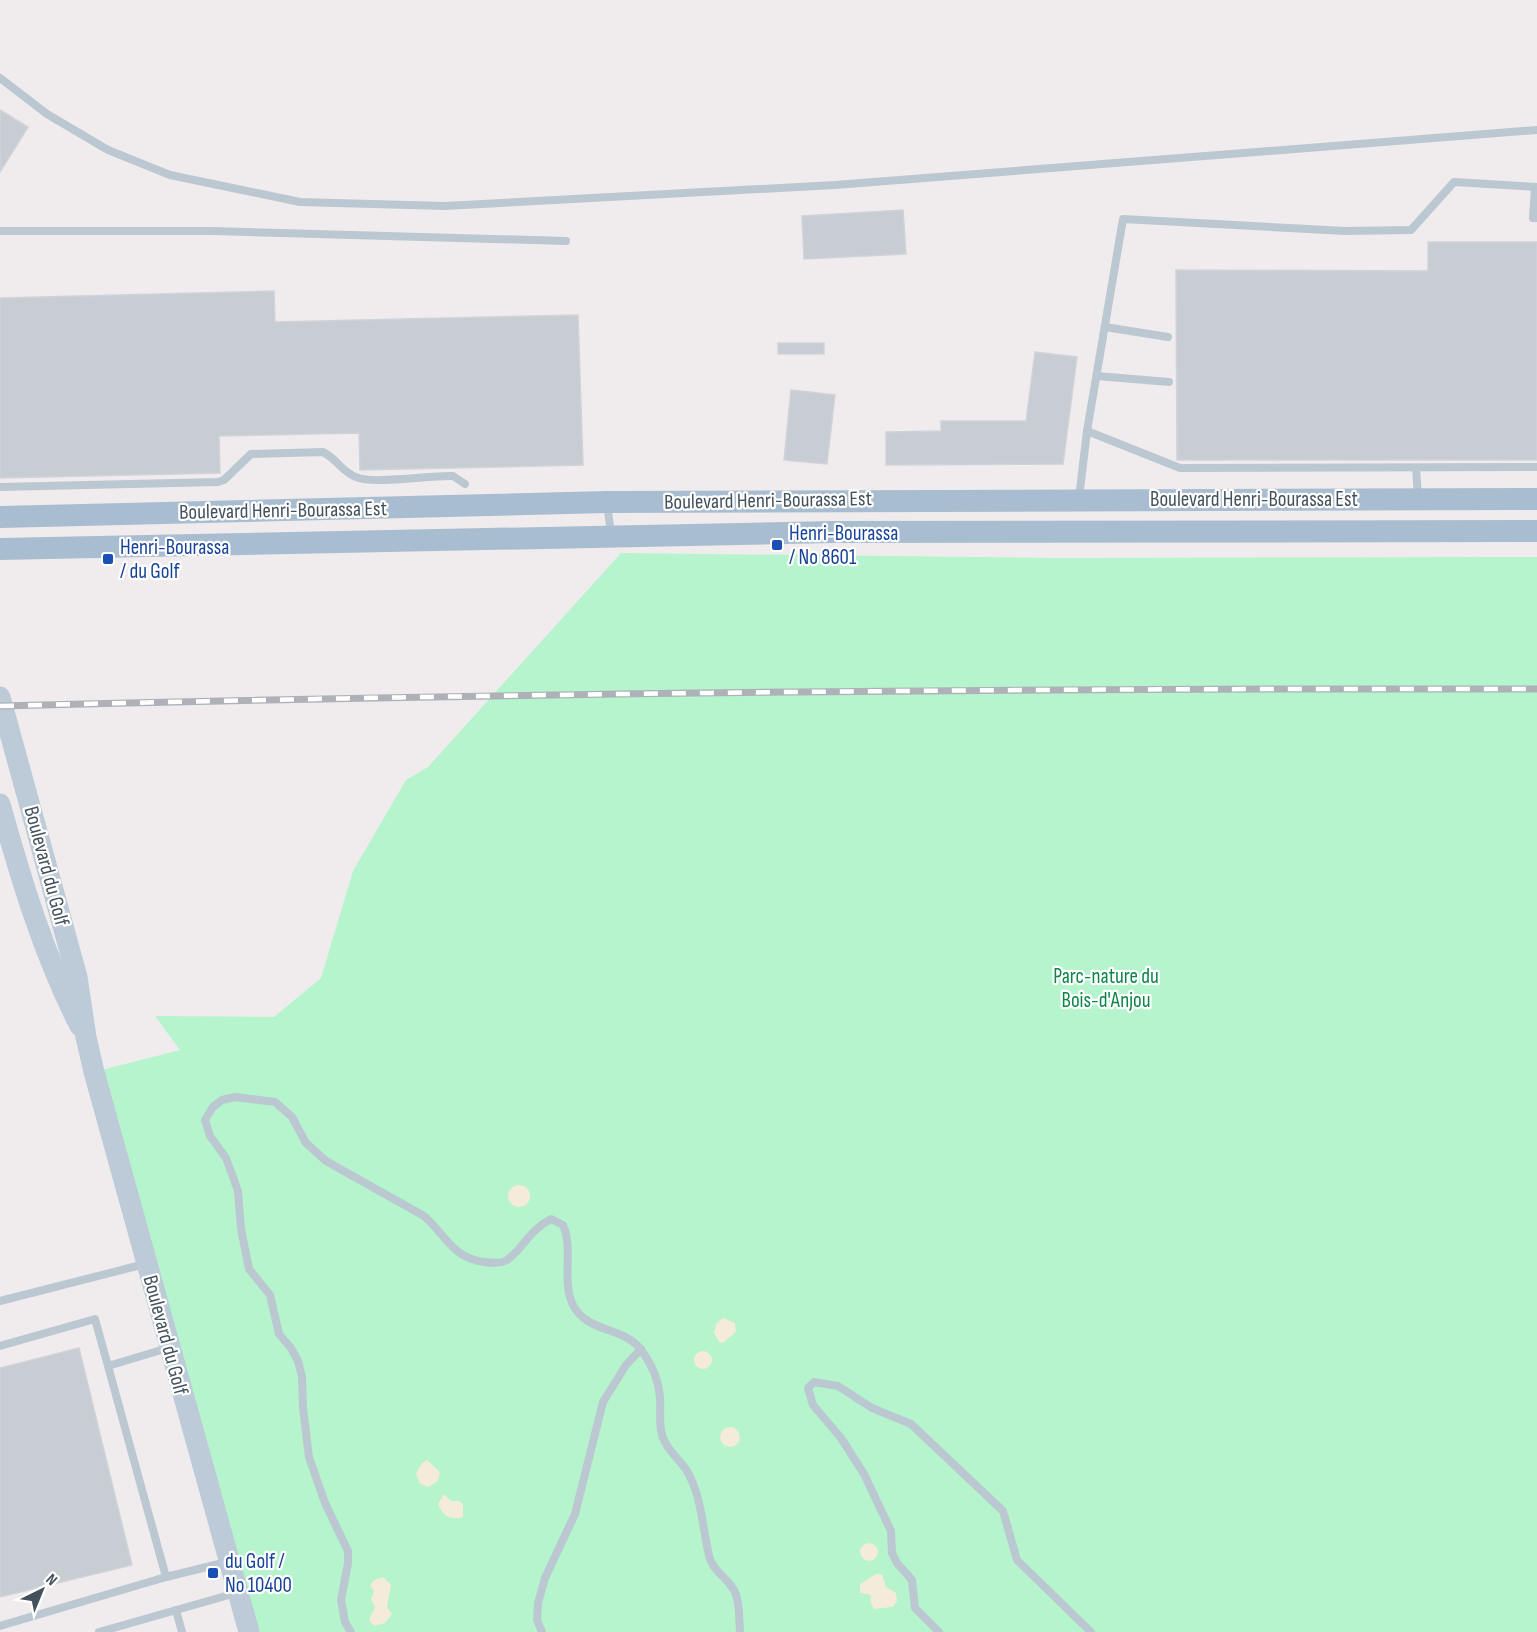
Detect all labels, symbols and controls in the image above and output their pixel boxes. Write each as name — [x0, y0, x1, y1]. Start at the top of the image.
street label: Boulevard Henri-Bourassa Est — [664, 486, 872, 515]
street label: Boulevard Henri-Bourassa Est — [1150, 487, 1358, 512]
street label: Boulevard Henri-Bourassa Est — [179, 496, 387, 525]
place label: Henri-Bourassa / No 8601 — [789, 521, 898, 570]
place label: Henri-Bourassa / du Golf — [120, 535, 229, 584]
marker: Henri-Bourassa / No 8601 — [770, 538, 784, 552]
marker: Henri-Bourassa / du Golf — [101, 552, 115, 566]
street label: Boulevard du Golf — [19, 804, 75, 930]
park label: Parc-nature du Bois-d'Anjou — [1053, 964, 1159, 1013]
street label: Boulevard du Golf — [138, 1273, 194, 1399]
place label: du Golf / No 10400 — [225, 1549, 292, 1598]
north arrow — [12, 1560, 72, 1620]
marker: du Golf / No 10400 — [206, 1566, 220, 1580]
text: N — [42, 1570, 61, 1590]

